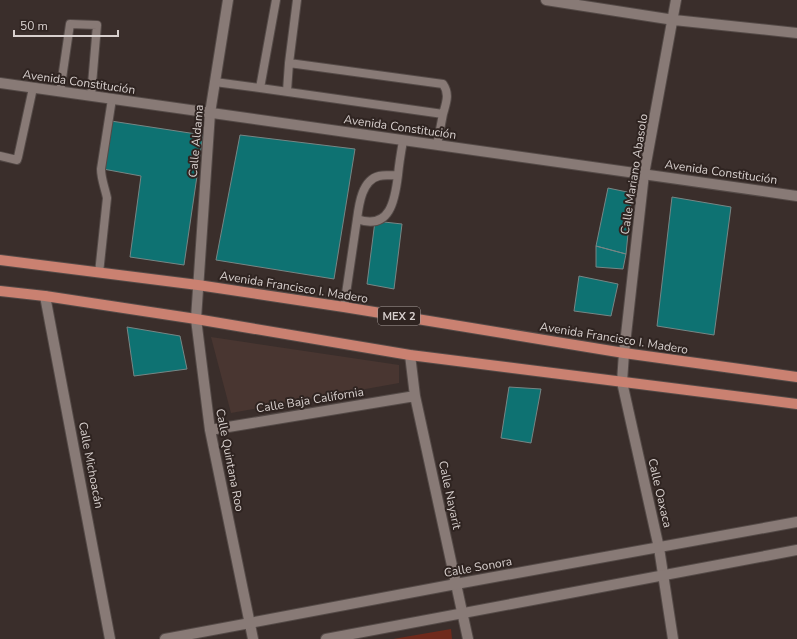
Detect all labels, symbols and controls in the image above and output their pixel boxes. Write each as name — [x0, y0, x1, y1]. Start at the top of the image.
scale bar — [14, 12, 118, 38]
text: 50 m — [20, 18, 48, 34]
street label: Avenida Constitución — [22, 66, 136, 98]
street label: Calle Aldama — [185, 104, 207, 178]
street label: Avenida Constitución — [343, 111, 457, 143]
street label: Calle Mariano Abasolo — [617, 112, 652, 236]
street label: Avenida Constitución — [664, 156, 778, 188]
street label: Avenida Francisco I. Madero — [219, 267, 370, 307]
road number: MEX 2 — [378, 307, 420, 325]
street label: Avenida Francisco I. Madero — [539, 318, 690, 358]
street label: Calle Baja California — [255, 384, 365, 416]
street label: Calle Quintana Roo — [212, 407, 248, 513]
street label: Calle Michoacán — [75, 420, 107, 510]
street label: Calle Oaxaca — [644, 457, 676, 529]
street label: Calle Nayarit — [435, 459, 465, 531]
street label: Calle Sonora — [443, 553, 513, 581]

